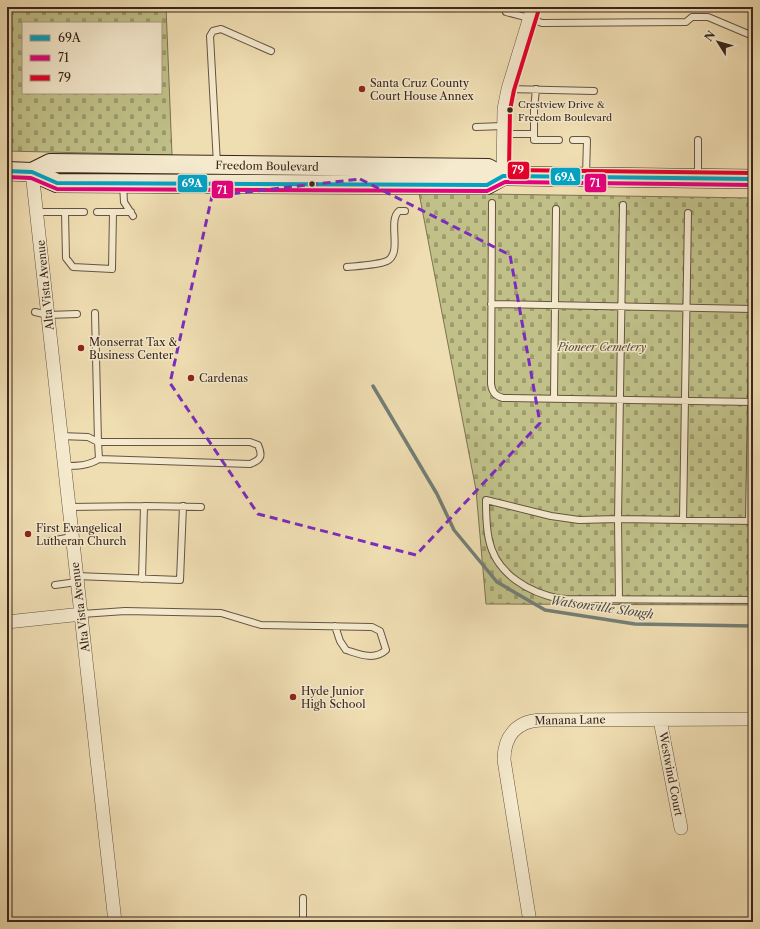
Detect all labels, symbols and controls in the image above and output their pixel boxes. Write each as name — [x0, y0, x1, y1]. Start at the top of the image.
legend — [22, 22, 162, 94]
north arrow — [698, 22, 738, 62]
text: N — [702, 28, 719, 44]
text: 69A — [58, 30, 82, 45]
text: 71 — [58, 50, 69, 65]
text: 79 — [58, 70, 71, 85]
place label: Santa Cruz County Court House Annex — [370, 76, 474, 103]
marker: Santa Cruz County Court House Annex — [357, 84, 367, 94]
place label: Crestview Drive & Freedom Boulevard — [518, 98, 612, 124]
marker: Crestview Drive & Freedom Boulevard — [505, 105, 515, 115]
street label: Freedom Boulevard — [215, 158, 319, 174]
line badge: 79 — [507, 161, 530, 180]
text: 79 — [512, 163, 525, 177]
line badge: 69A — [550, 167, 581, 186]
text: 69A — [554, 170, 576, 184]
line badge: 71 — [584, 173, 607, 193]
line badge: 69A — [177, 174, 208, 193]
text: 69A — [181, 176, 203, 190]
text: 71 — [590, 176, 600, 190]
unlabelled marker — [307, 179, 317, 189]
line badge: 71 — [211, 180, 234, 199]
text: 71 — [217, 183, 227, 197]
street label: Alta Vista Avenue — [33, 239, 57, 332]
place label: Monserrat Tax & Business Center — [89, 335, 177, 362]
park label: Pioneer Cemetery — [557, 340, 647, 354]
marker: Monserrat Tax & Business Center — [76, 343, 86, 353]
place label: Cardenas — [199, 371, 248, 385]
marker: Cardenas — [186, 373, 196, 383]
place label: First Evangelical Lutheran Church — [36, 521, 127, 548]
marker: First Evangelical Lutheran Church — [23, 529, 33, 539]
street label: Alta Vista Avenue — [68, 561, 93, 654]
water label: Watsonville Slough — [549, 592, 655, 622]
place label: Hyde Junior High School — [301, 684, 366, 711]
marker: Hyde Junior High School — [288, 692, 298, 702]
street label: Manana Lane — [534, 712, 606, 728]
street label: Westwind Court — [656, 730, 686, 817]

